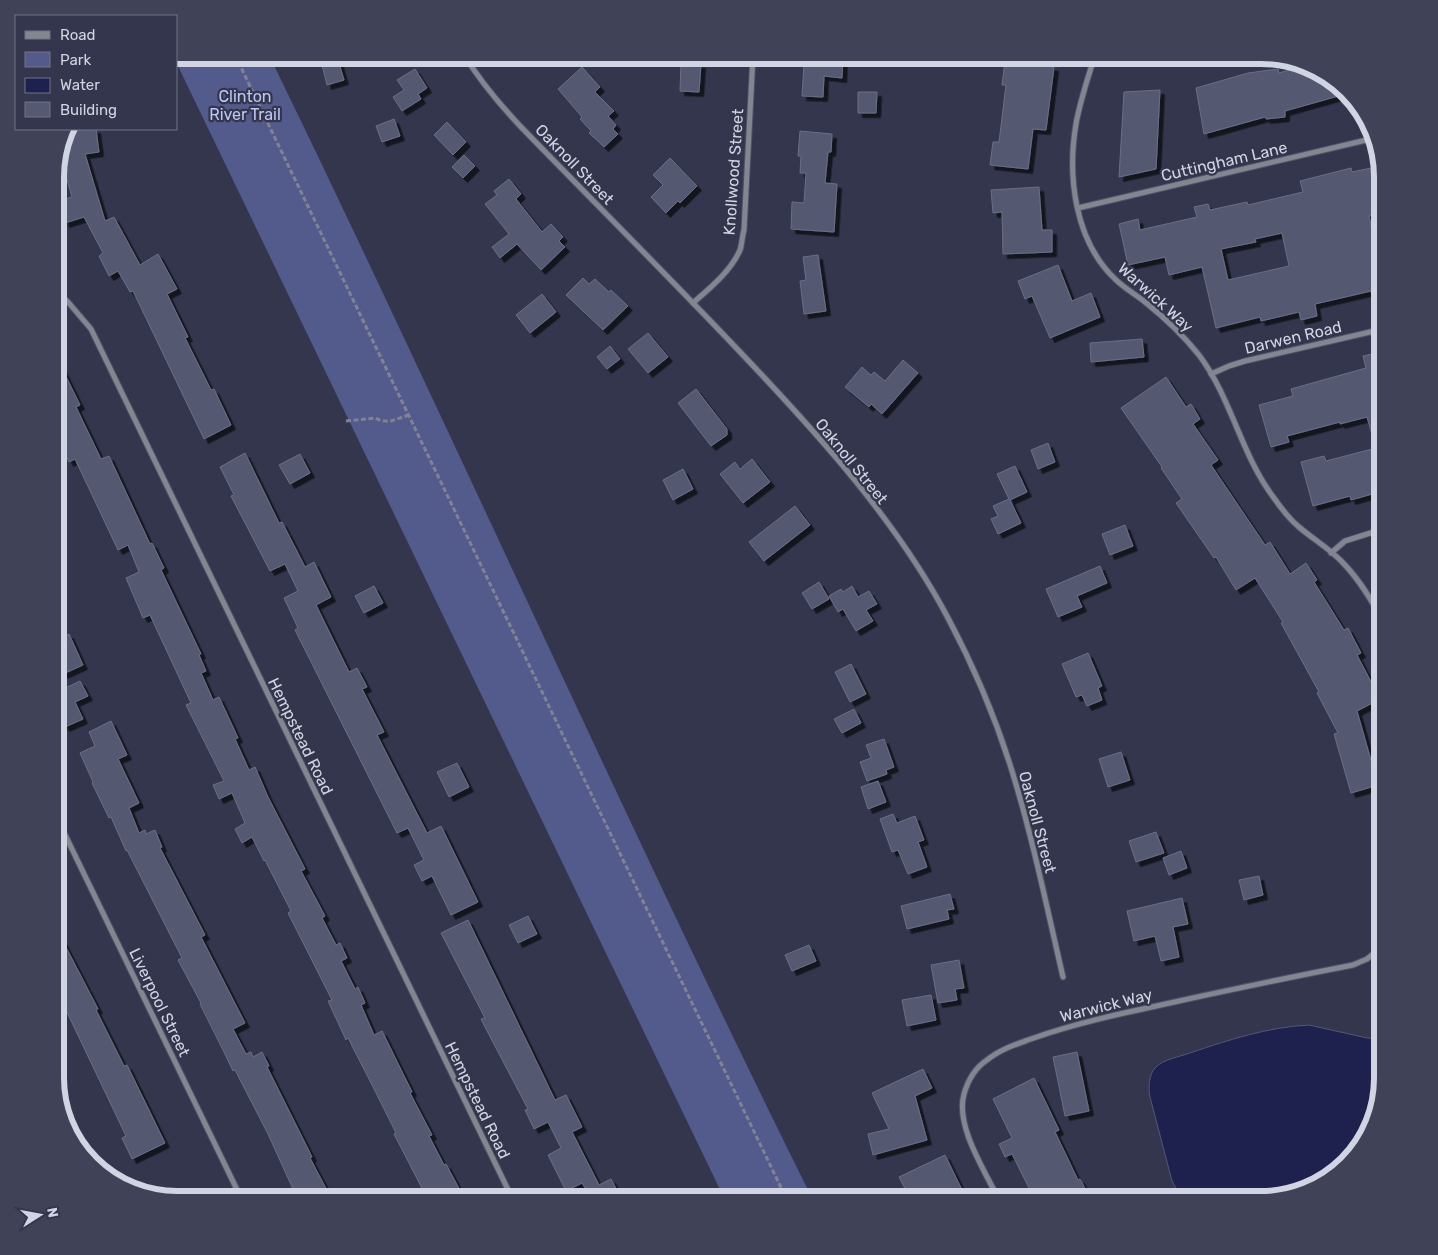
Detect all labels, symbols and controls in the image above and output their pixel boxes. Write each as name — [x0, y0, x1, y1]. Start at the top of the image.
legend — [15, 15, 178, 130]
text: Road — [60, 26, 96, 44]
text: Park — [60, 51, 91, 69]
text: Water — [60, 76, 100, 94]
park label: Clinton River Trail — [209, 87, 281, 124]
text: Building — [60, 101, 117, 119]
street label: Knollwood Street — [720, 108, 747, 236]
street label: Oaknoll Street — [531, 120, 618, 209]
street label: Cuttingham Lane — [1159, 138, 1289, 185]
street label: Warwick Way — [1114, 259, 1197, 336]
street label: Darwen Road — [1243, 317, 1344, 358]
street label: Oaknoll Street — [811, 415, 892, 508]
street label: Hempstead Road — [264, 675, 337, 798]
street label: Oaknoll Street — [1015, 769, 1060, 875]
street label: Liverpool Street — [125, 945, 194, 1060]
street label: Warwick Way — [1058, 985, 1154, 1026]
street label: Hempstead Road — [441, 1039, 514, 1162]
north arrow — [15, 1190, 65, 1240]
text: N — [43, 1206, 62, 1219]

